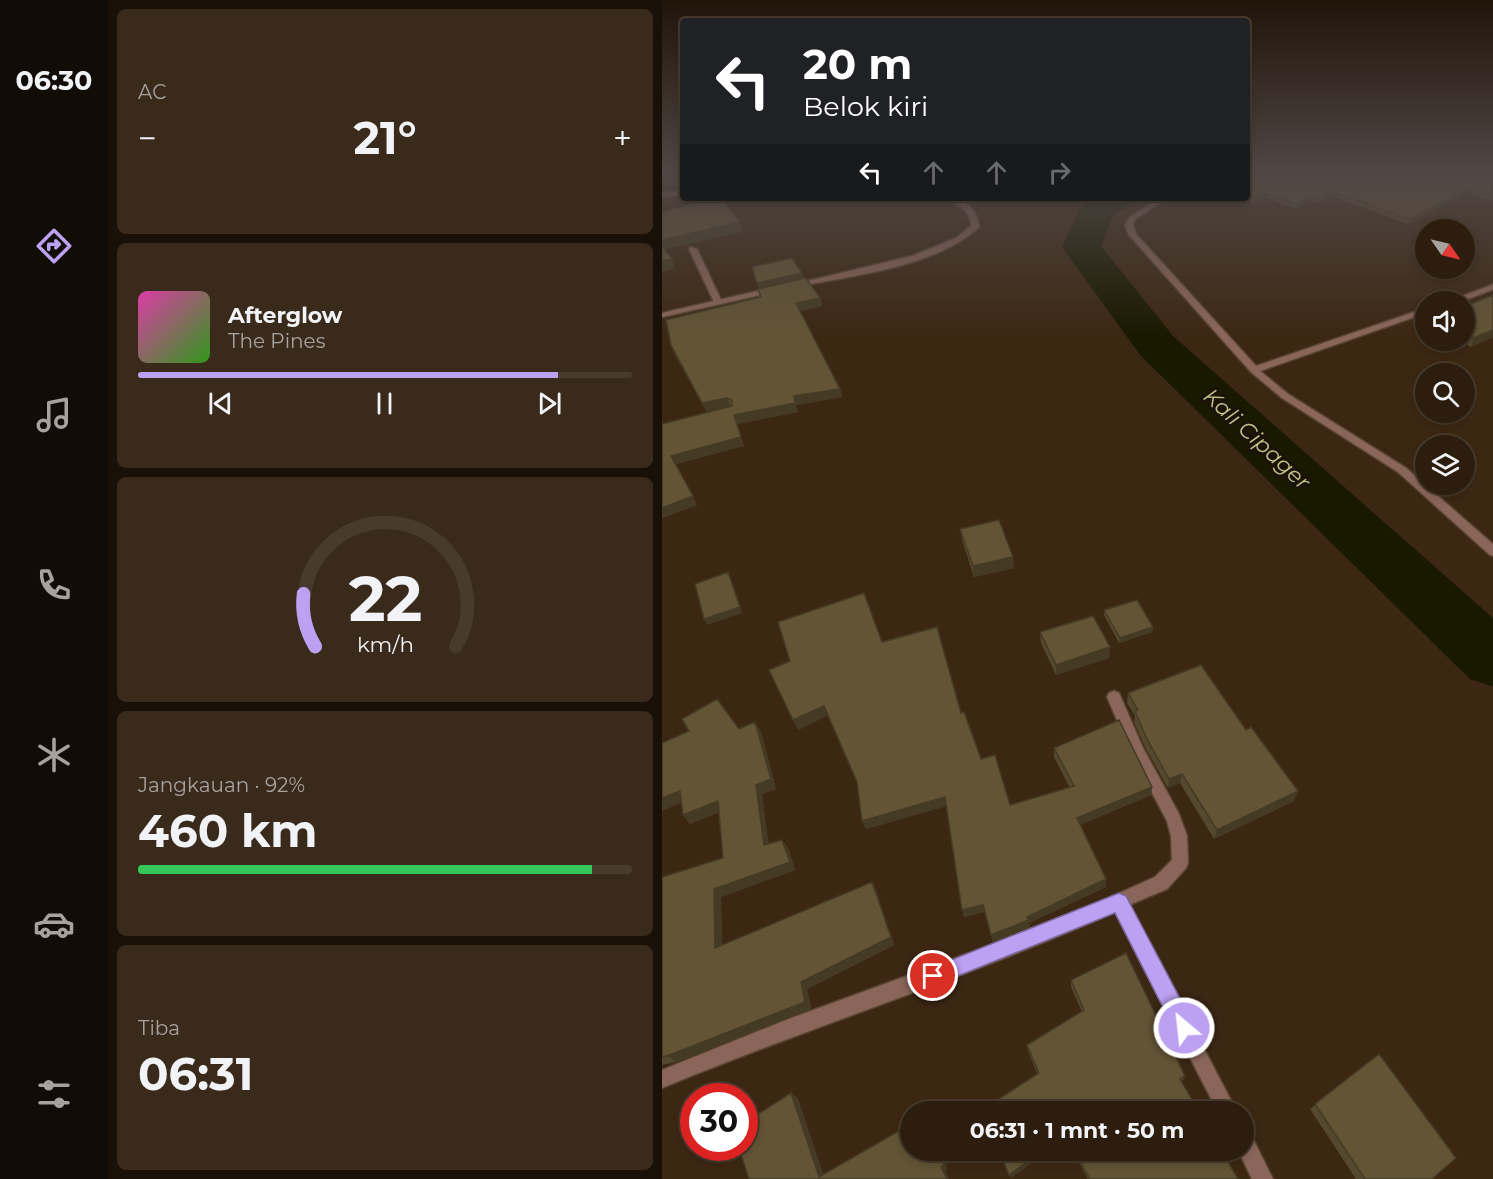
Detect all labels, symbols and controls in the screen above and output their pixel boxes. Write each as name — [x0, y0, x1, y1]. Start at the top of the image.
text: 20 m — [803, 38, 912, 90]
icon: left — [704, 42, 782, 120]
text: 06:30 — [16, 64, 92, 97]
text: AC — [138, 80, 166, 104]
text: Belok kiri — [803, 90, 928, 123]
text: 21° — [353, 110, 417, 165]
text: − — [138, 118, 157, 158]
text: + — [613, 118, 632, 158]
icon: left — [854, 156, 887, 189]
icon: ahead — [917, 156, 950, 189]
icon: ahead — [980, 156, 1013, 189]
icon: right — [1043, 156, 1076, 189]
north arrow — [1415, 219, 1475, 279]
map controls — [1415, 219, 1475, 495]
icon: directions — [33, 225, 75, 267]
button: sound — [1415, 291, 1475, 351]
text: Afterglow — [228, 302, 342, 329]
text: The Pines — [228, 329, 325, 353]
button: search — [1415, 363, 1475, 423]
water label: Kali Cipager — [1198, 383, 1317, 496]
icon: previous — [204, 387, 237, 420]
icon: pause — [368, 387, 401, 420]
icon: next — [533, 387, 566, 420]
icon: music — [33, 394, 75, 436]
button: layers — [1415, 435, 1475, 495]
text: 22 — [348, 561, 422, 637]
icon: phone — [33, 564, 75, 606]
text: km/h — [356, 631, 414, 657]
icon: climate — [33, 734, 75, 776]
text: Jangkauan · 92% — [138, 773, 305, 797]
text: 460 km — [138, 803, 317, 858]
icon: car — [33, 903, 75, 945]
pin — [907, 950, 958, 1001]
icon: arrive — [916, 959, 949, 992]
position arrow — [1152, 996, 1216, 1060]
text: Tiba — [138, 1016, 180, 1040]
text: 06:31 — [138, 1046, 253, 1101]
icon: filters — [33, 1073, 75, 1115]
speed limit sign: 30 — [680, 1083, 758, 1161]
text: 06:31 · 1 mnt · 50 m — [970, 1117, 1184, 1144]

